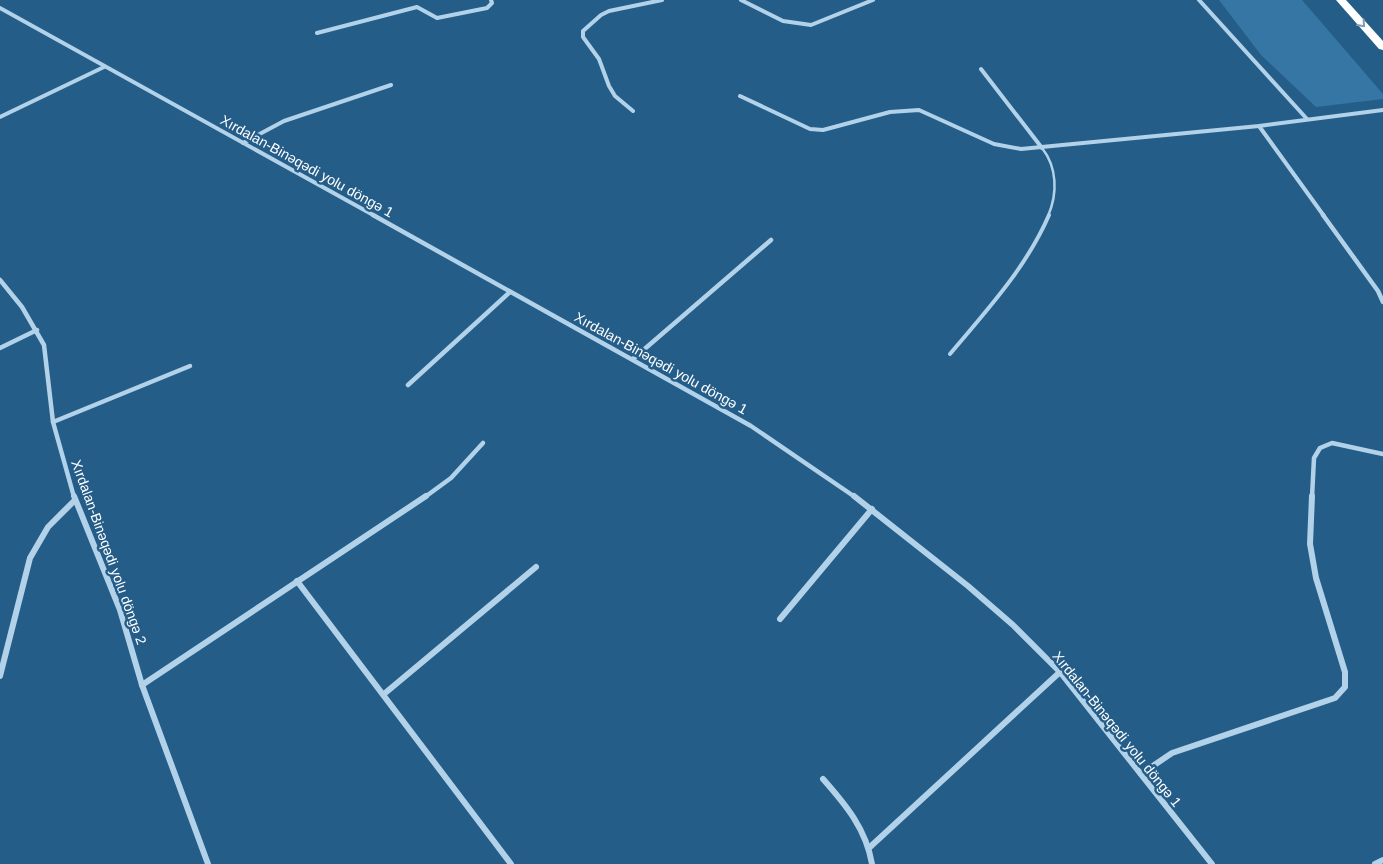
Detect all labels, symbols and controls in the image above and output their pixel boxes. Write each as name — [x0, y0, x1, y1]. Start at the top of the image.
one-way arrow — [1356, 18, 1365, 27]
street label: Xırdalan-Binəqədi yolu döngə 1 — [218, 112, 396, 220]
street label: Xırdalan-Binəqədi yolu döngə 1 — [572, 309, 750, 417]
street label: Xırdalan-Binəqədi yolu döngə 2 — [68, 457, 150, 647]
street label: Xırdalan-Binəqədi yolu döngə 1 — [1049, 648, 1185, 810]

